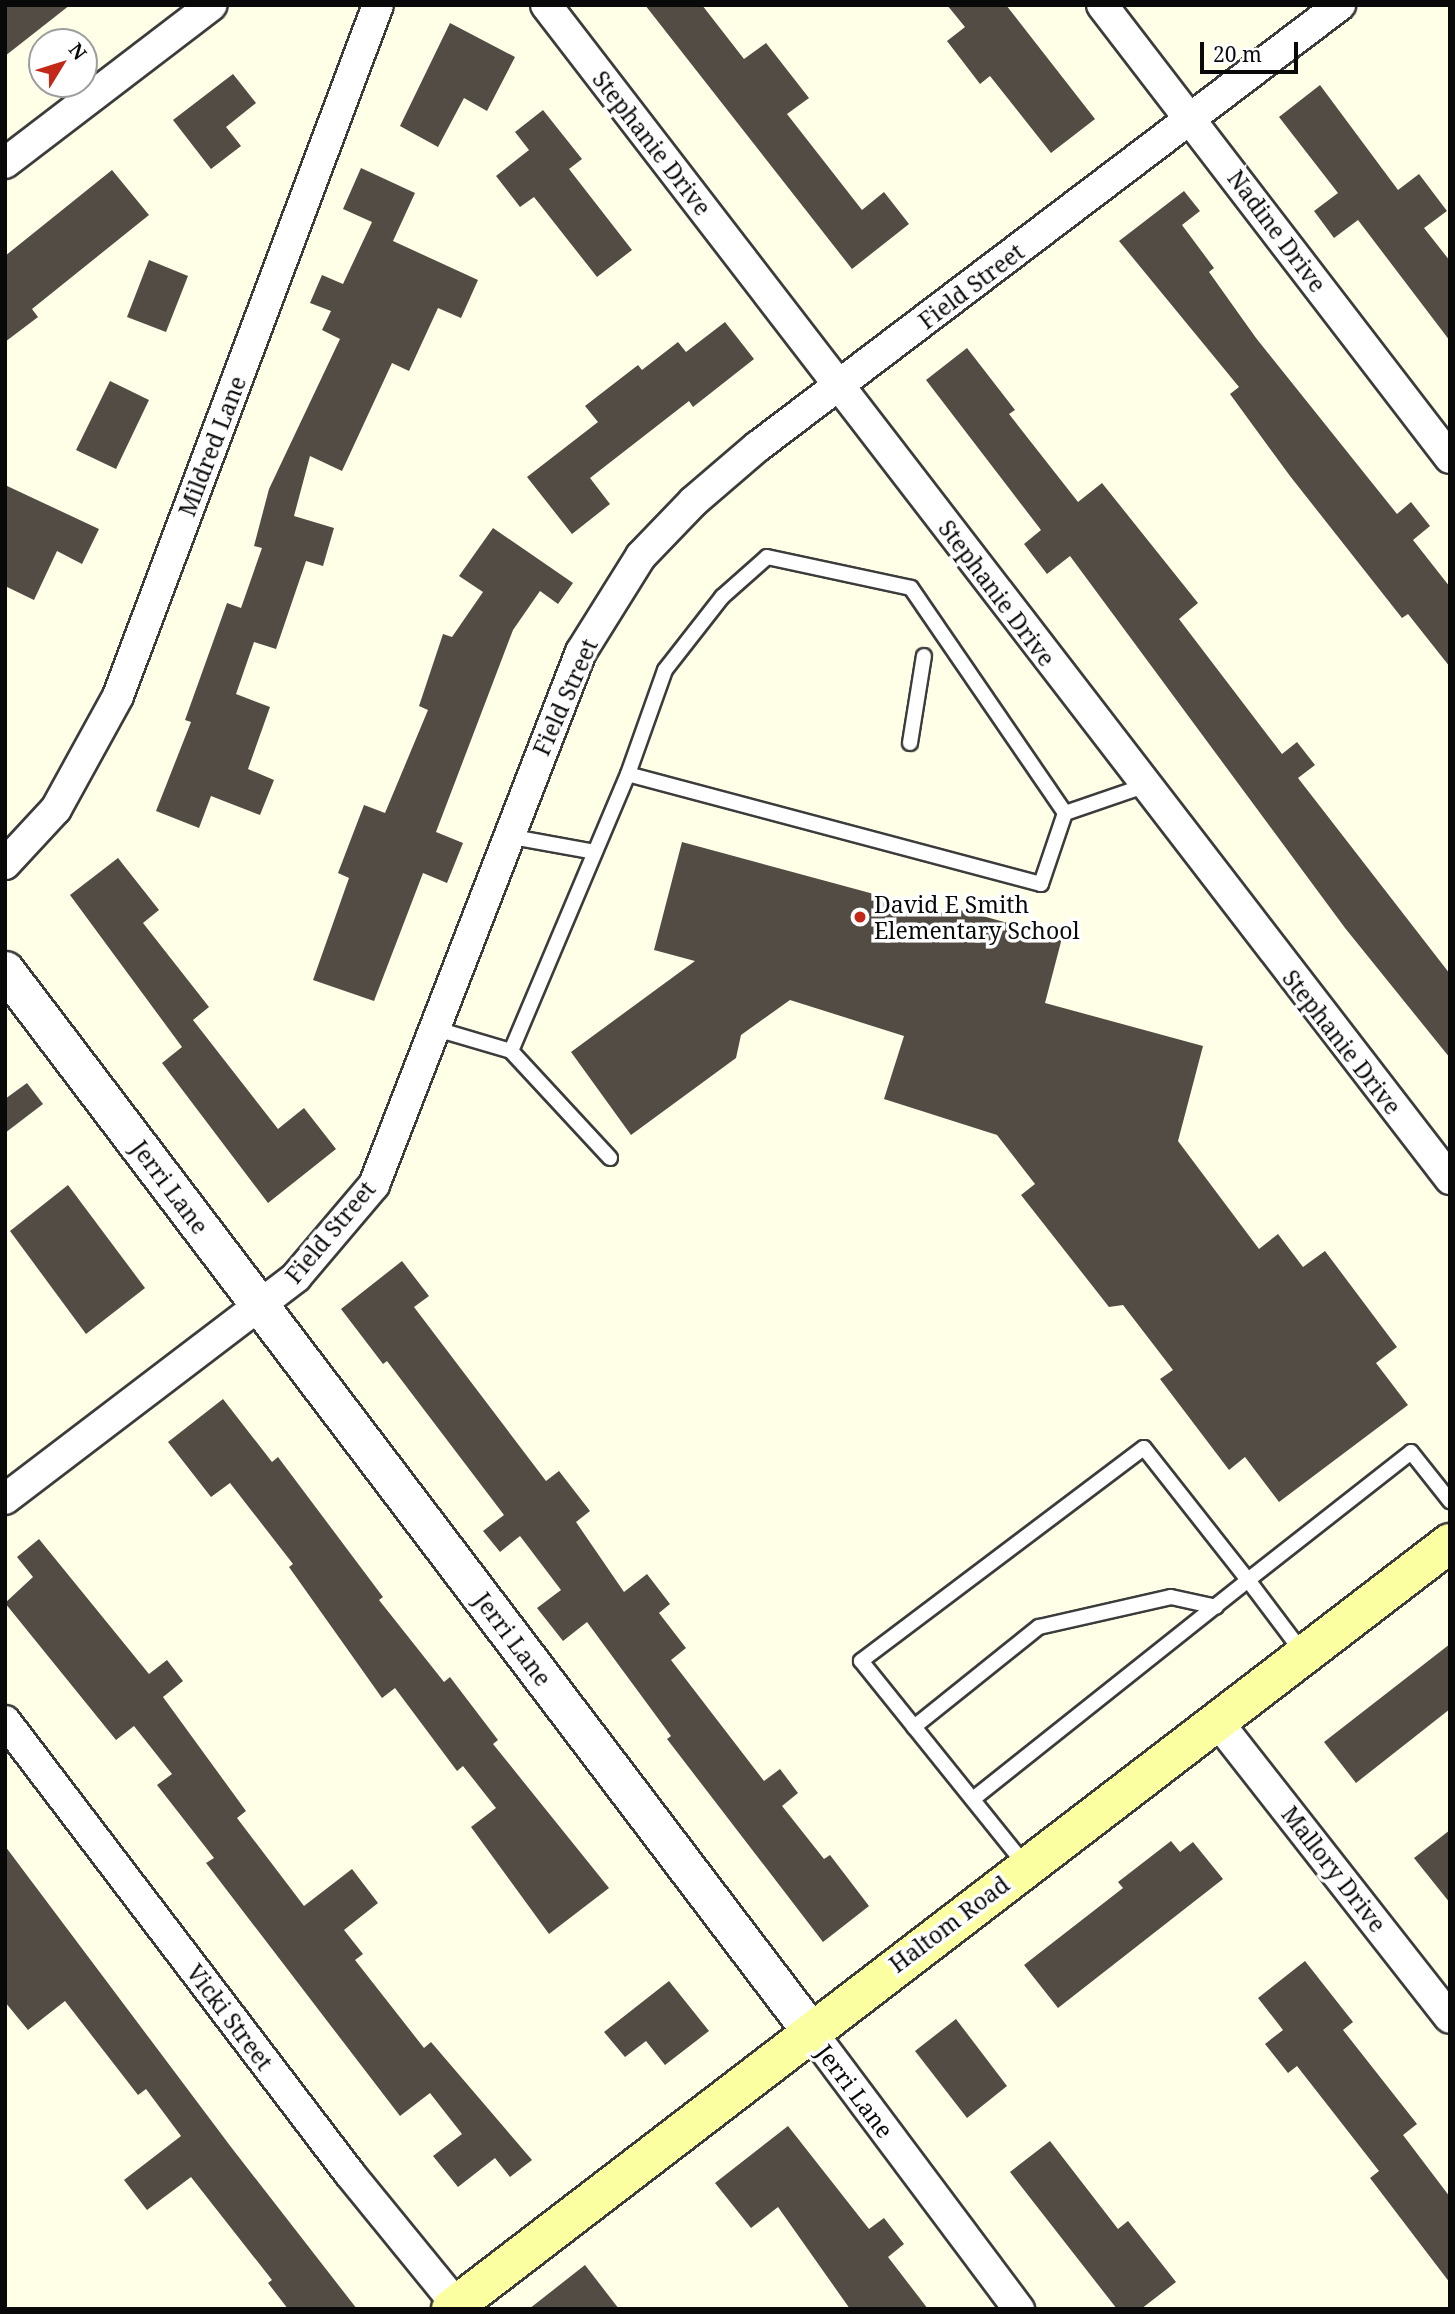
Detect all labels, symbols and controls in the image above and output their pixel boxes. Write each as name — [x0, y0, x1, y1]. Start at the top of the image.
north arrow — [28, 28, 98, 98]
scale bar — [1203, 28, 1301, 72]
text: N — [63, 37, 93, 65]
text: 20 m — [1213, 40, 1262, 68]
street label: Stephanie Drive — [587, 65, 717, 221]
street label: Nadine Drive — [1222, 165, 1332, 297]
street label: Field Street — [913, 237, 1029, 335]
street label: Mildred Lane — [173, 372, 251, 520]
street label: Stephanie Drive — [933, 515, 1061, 671]
street label: Field Street — [527, 634, 603, 760]
place label: David E Smith Elementary School — [874, 890, 1080, 944]
marker: David E Smith Elementary School — [852, 909, 868, 925]
street label: Stephanie Drive — [1277, 964, 1407, 1120]
street label: Jerri Lane — [126, 1135, 214, 1239]
street label: Field Street — [279, 1175, 381, 1289]
street label: Jerri Lane — [469, 1587, 557, 1691]
street label: Mallory Drive — [1276, 1800, 1392, 1938]
street label: Haltom Road — [884, 1870, 1014, 1978]
street label: Vicki Street — [181, 1959, 279, 2075]
street label: Jerri Lane — [811, 2039, 899, 2143]

